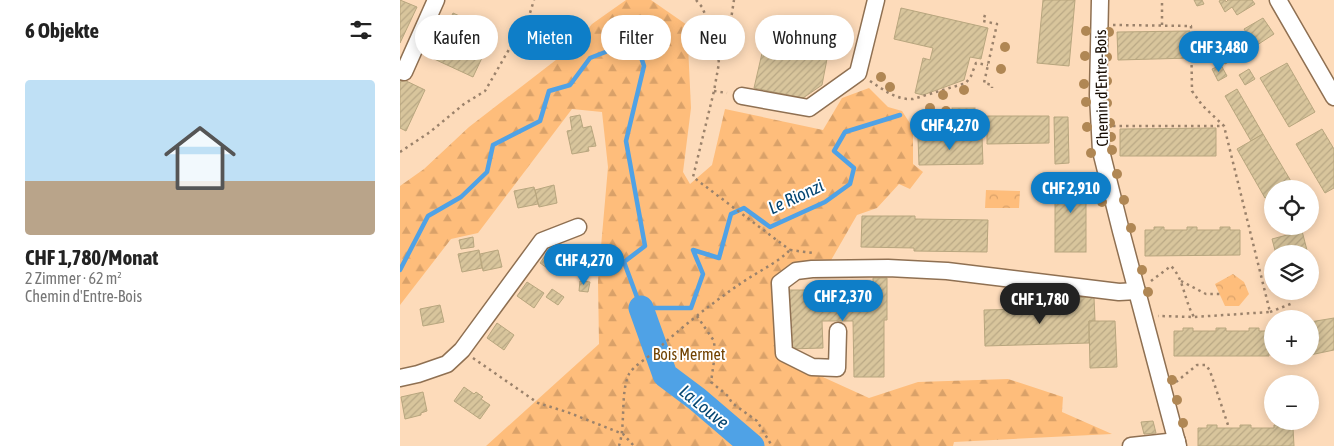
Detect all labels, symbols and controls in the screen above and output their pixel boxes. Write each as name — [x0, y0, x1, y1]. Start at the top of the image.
chip: Kaufen — [415, 15, 498, 60]
chip: Mieten — [508, 15, 591, 60]
chip: Filter — [601, 15, 671, 60]
chip: Neu — [681, 15, 745, 60]
chip: Wohnung — [755, 15, 854, 60]
icon: filters — [347, 16, 375, 44]
text: 6 Objekte — [25, 18, 99, 42]
street label: Chemin d'Entre-Bois — [1091, 29, 1111, 147]
pin: CHF 3,480 — [1162, 30, 1276, 73]
text: CHF 3,480 — [1190, 38, 1248, 56]
pin: CHF 4,270 — [893, 108, 1007, 151]
icon: home — [155, 113, 245, 203]
text: CHF 4,270 — [921, 116, 979, 134]
pin: CHF 2,910 — [1014, 172, 1128, 214]
water label: Le Rionzi — [765, 175, 827, 218]
text: CHF 2,910 — [1042, 179, 1100, 197]
map controls — [1264, 180, 1319, 430]
button: locate — [1264, 180, 1319, 235]
pin: CHF 4,270 — [527, 244, 641, 286]
text: CHF 1,780/Monat — [25, 245, 158, 269]
button: layers — [1264, 245, 1319, 300]
text: CHF 4,270 — [555, 251, 613, 269]
text: 2 Zimmer · 62 m² — [25, 269, 122, 287]
pin: CHF 2,370 — [786, 280, 900, 322]
pin: CHF 1,780 — [983, 282, 1097, 325]
text: Chemin d'Entre-Bois — [25, 287, 142, 305]
text: CHF 2,370 — [814, 287, 872, 305]
text: CHF 1,780 — [1011, 290, 1069, 308]
button: + — [1264, 310, 1319, 365]
park label: Bois Mermet — [653, 345, 726, 363]
button: − — [1264, 375, 1319, 430]
water label: La Louve — [675, 380, 733, 433]

